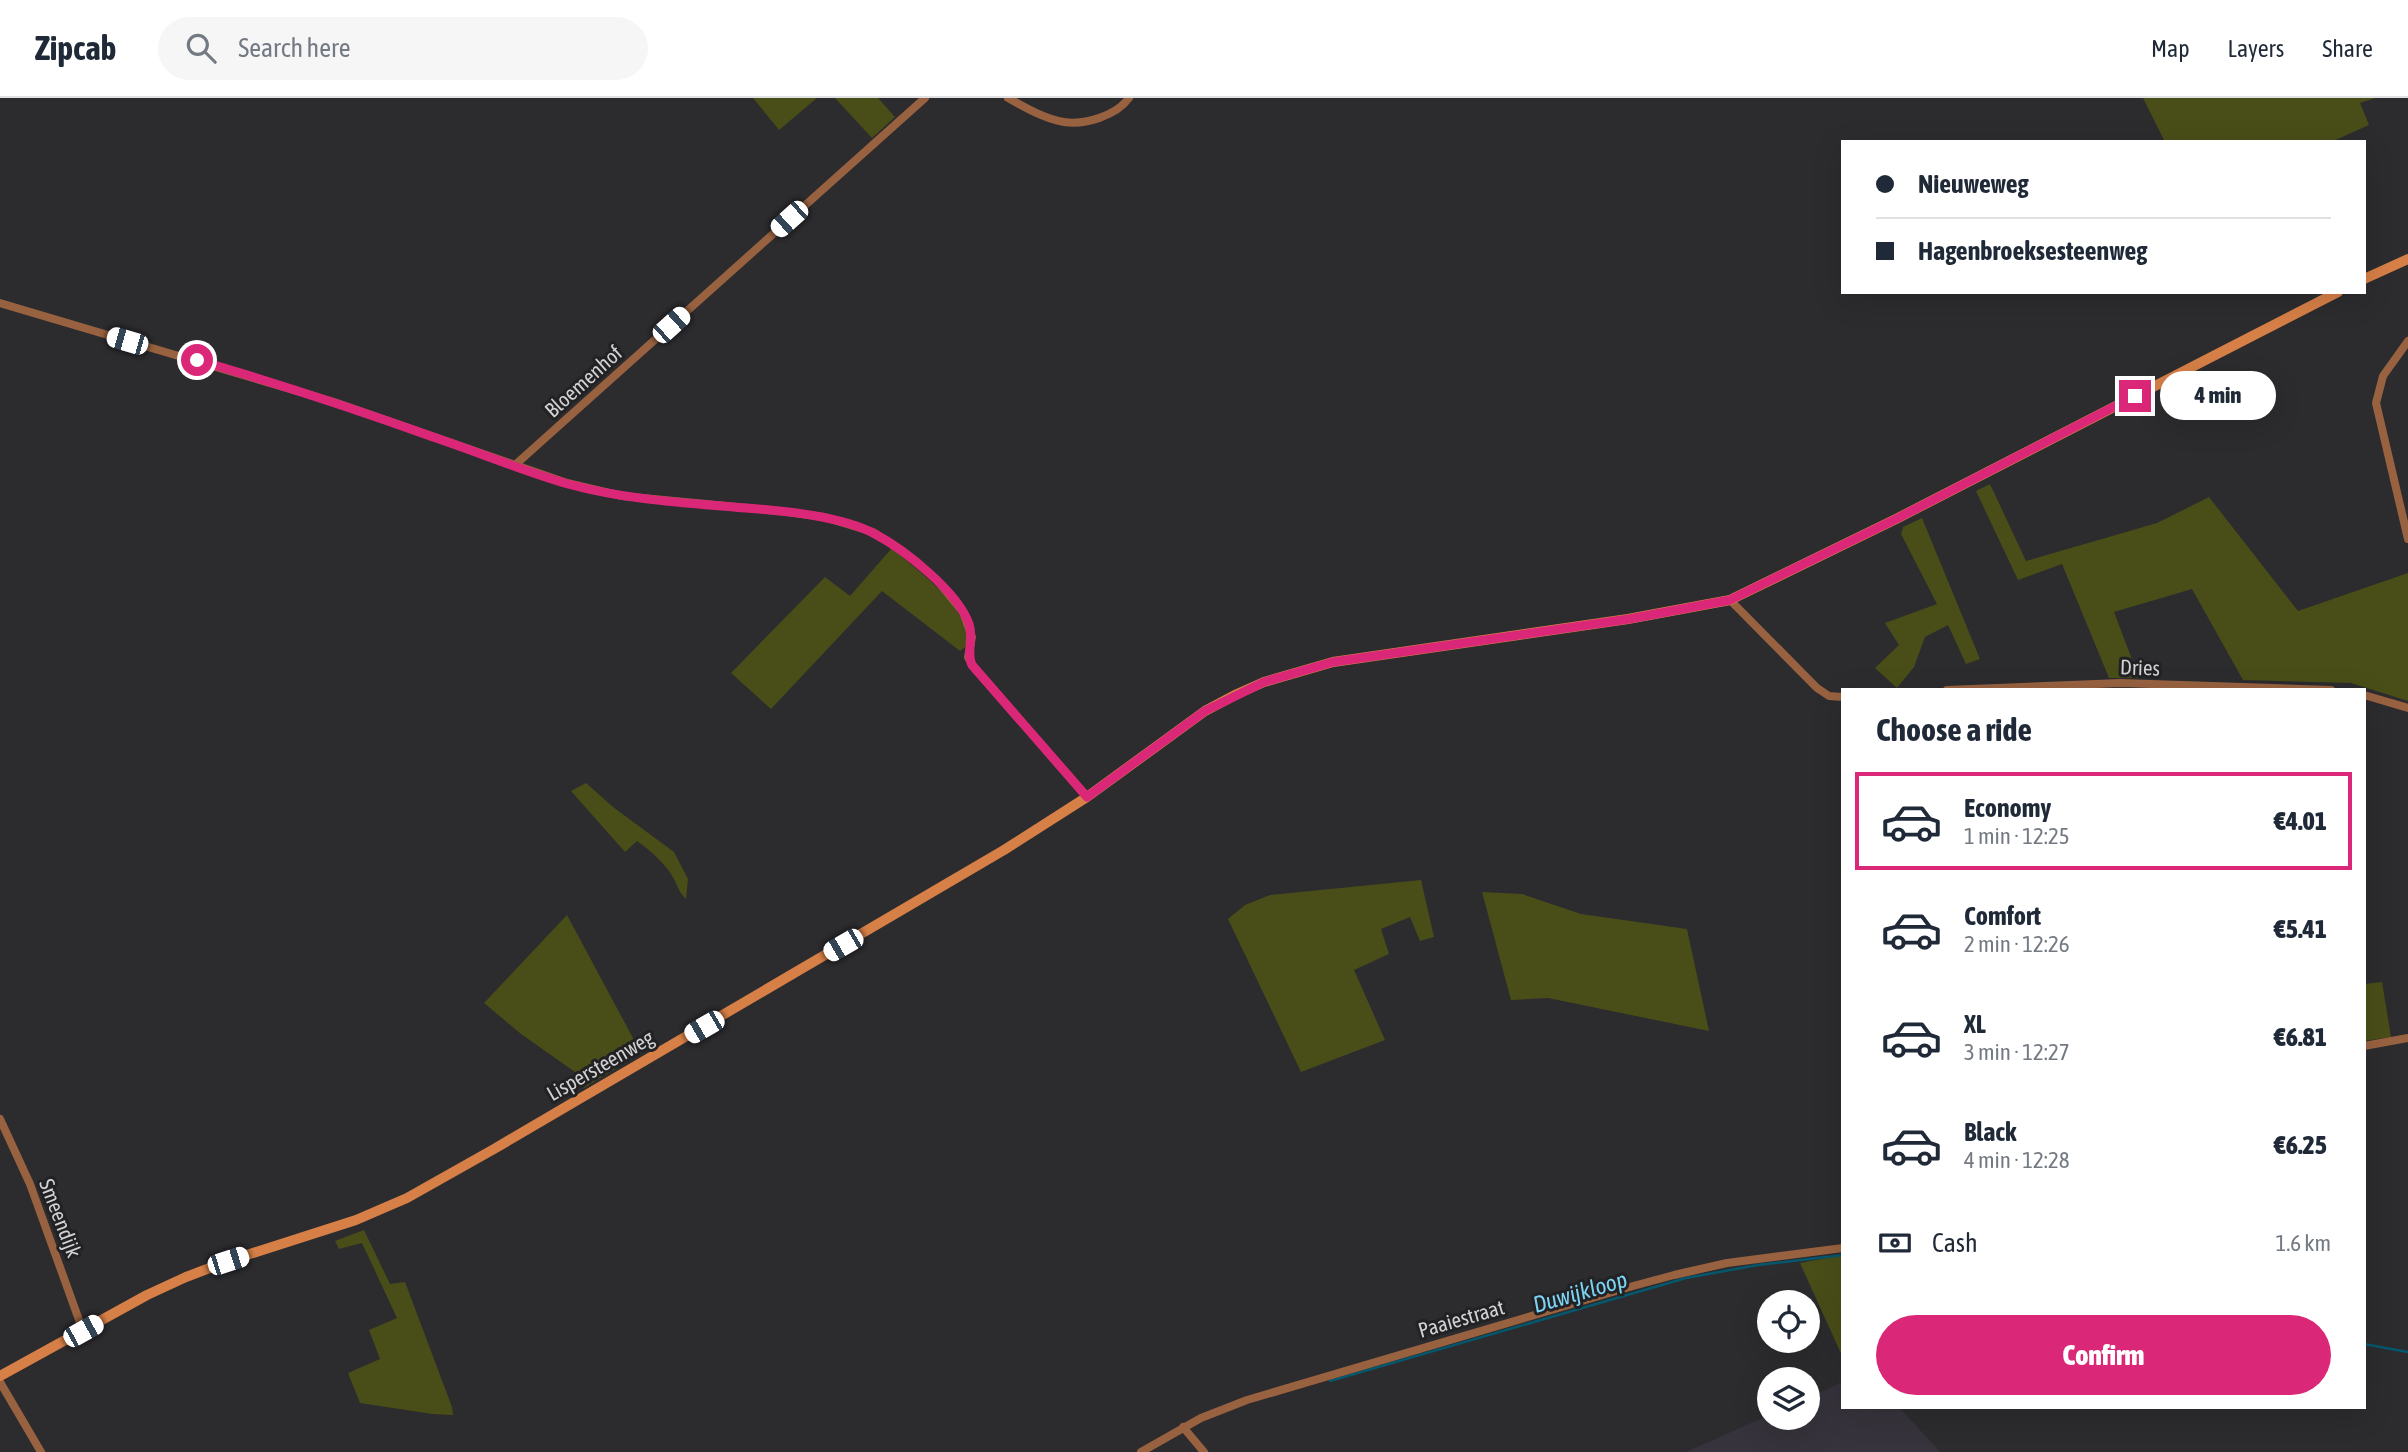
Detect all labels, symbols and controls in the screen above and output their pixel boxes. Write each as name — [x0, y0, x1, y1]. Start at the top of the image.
search box — [158, 17, 648, 80]
text: Zipcab — [35, 29, 116, 67]
icon: search — [182, 29, 220, 67]
text: Search here — [238, 33, 350, 63]
text: Map — [2151, 35, 2190, 62]
text: Layers — [2228, 35, 2284, 62]
text: Share — [2322, 35, 2373, 62]
text: Nieuweweg — [1918, 169, 2029, 199]
car — [767, 197, 812, 241]
text: Hagenbroeksesteenweg — [1918, 236, 2147, 266]
car — [649, 303, 694, 347]
car — [104, 325, 151, 357]
street label: Bloemenhof — [540, 340, 627, 422]
route start — [181, 344, 213, 376]
callout: 4 min — [2160, 372, 2275, 420]
route end — [2119, 380, 2151, 412]
text: 4 min — [2195, 382, 2241, 408]
street label: Dries — [2120, 654, 2160, 680]
text: Choose a ride — [1876, 711, 2032, 748]
icon: car — [1880, 790, 1943, 853]
text: Economy — [1964, 793, 2051, 823]
text: €4.01 — [2274, 806, 2327, 836]
text: 1 min · 12:25 — [1964, 823, 2070, 849]
icon: car — [1880, 898, 1943, 961]
text: Comfort — [1964, 901, 2041, 931]
text: €5.41 — [2274, 914, 2327, 944]
car — [820, 925, 867, 965]
text: 2 min · 12:26 — [1964, 931, 2070, 957]
icon: car — [1880, 1006, 1943, 1069]
car — [681, 1007, 728, 1047]
text: XL — [1964, 1009, 1986, 1039]
text: €6.81 — [2274, 1022, 2327, 1052]
street label: Lispersteenweg — [542, 1025, 658, 1105]
text: 3 min · 12:27 — [1964, 1039, 2070, 1065]
icon: car — [1880, 1114, 1943, 1177]
text: Black — [1964, 1117, 2016, 1147]
text: €6.25 — [2274, 1130, 2327, 1160]
text: 4 min · 12:28 — [1964, 1147, 2070, 1173]
street label: Smeendijk — [35, 1175, 87, 1261]
icon: cash — [1876, 1224, 1914, 1262]
text: Cash — [1932, 1228, 1978, 1258]
text: 1.6 km — [2275, 1230, 2331, 1256]
car — [205, 1245, 252, 1277]
water label: Duwijkloop — [1530, 1266, 1630, 1318]
map controls — [1757, 1290, 1820, 1430]
button: locate — [1757, 1290, 1820, 1353]
street label: Paaiestraat — [1415, 1294, 1507, 1342]
car — [60, 1312, 107, 1350]
button: Confirm — [1876, 1315, 2331, 1395]
button: layers — [1757, 1367, 1820, 1430]

